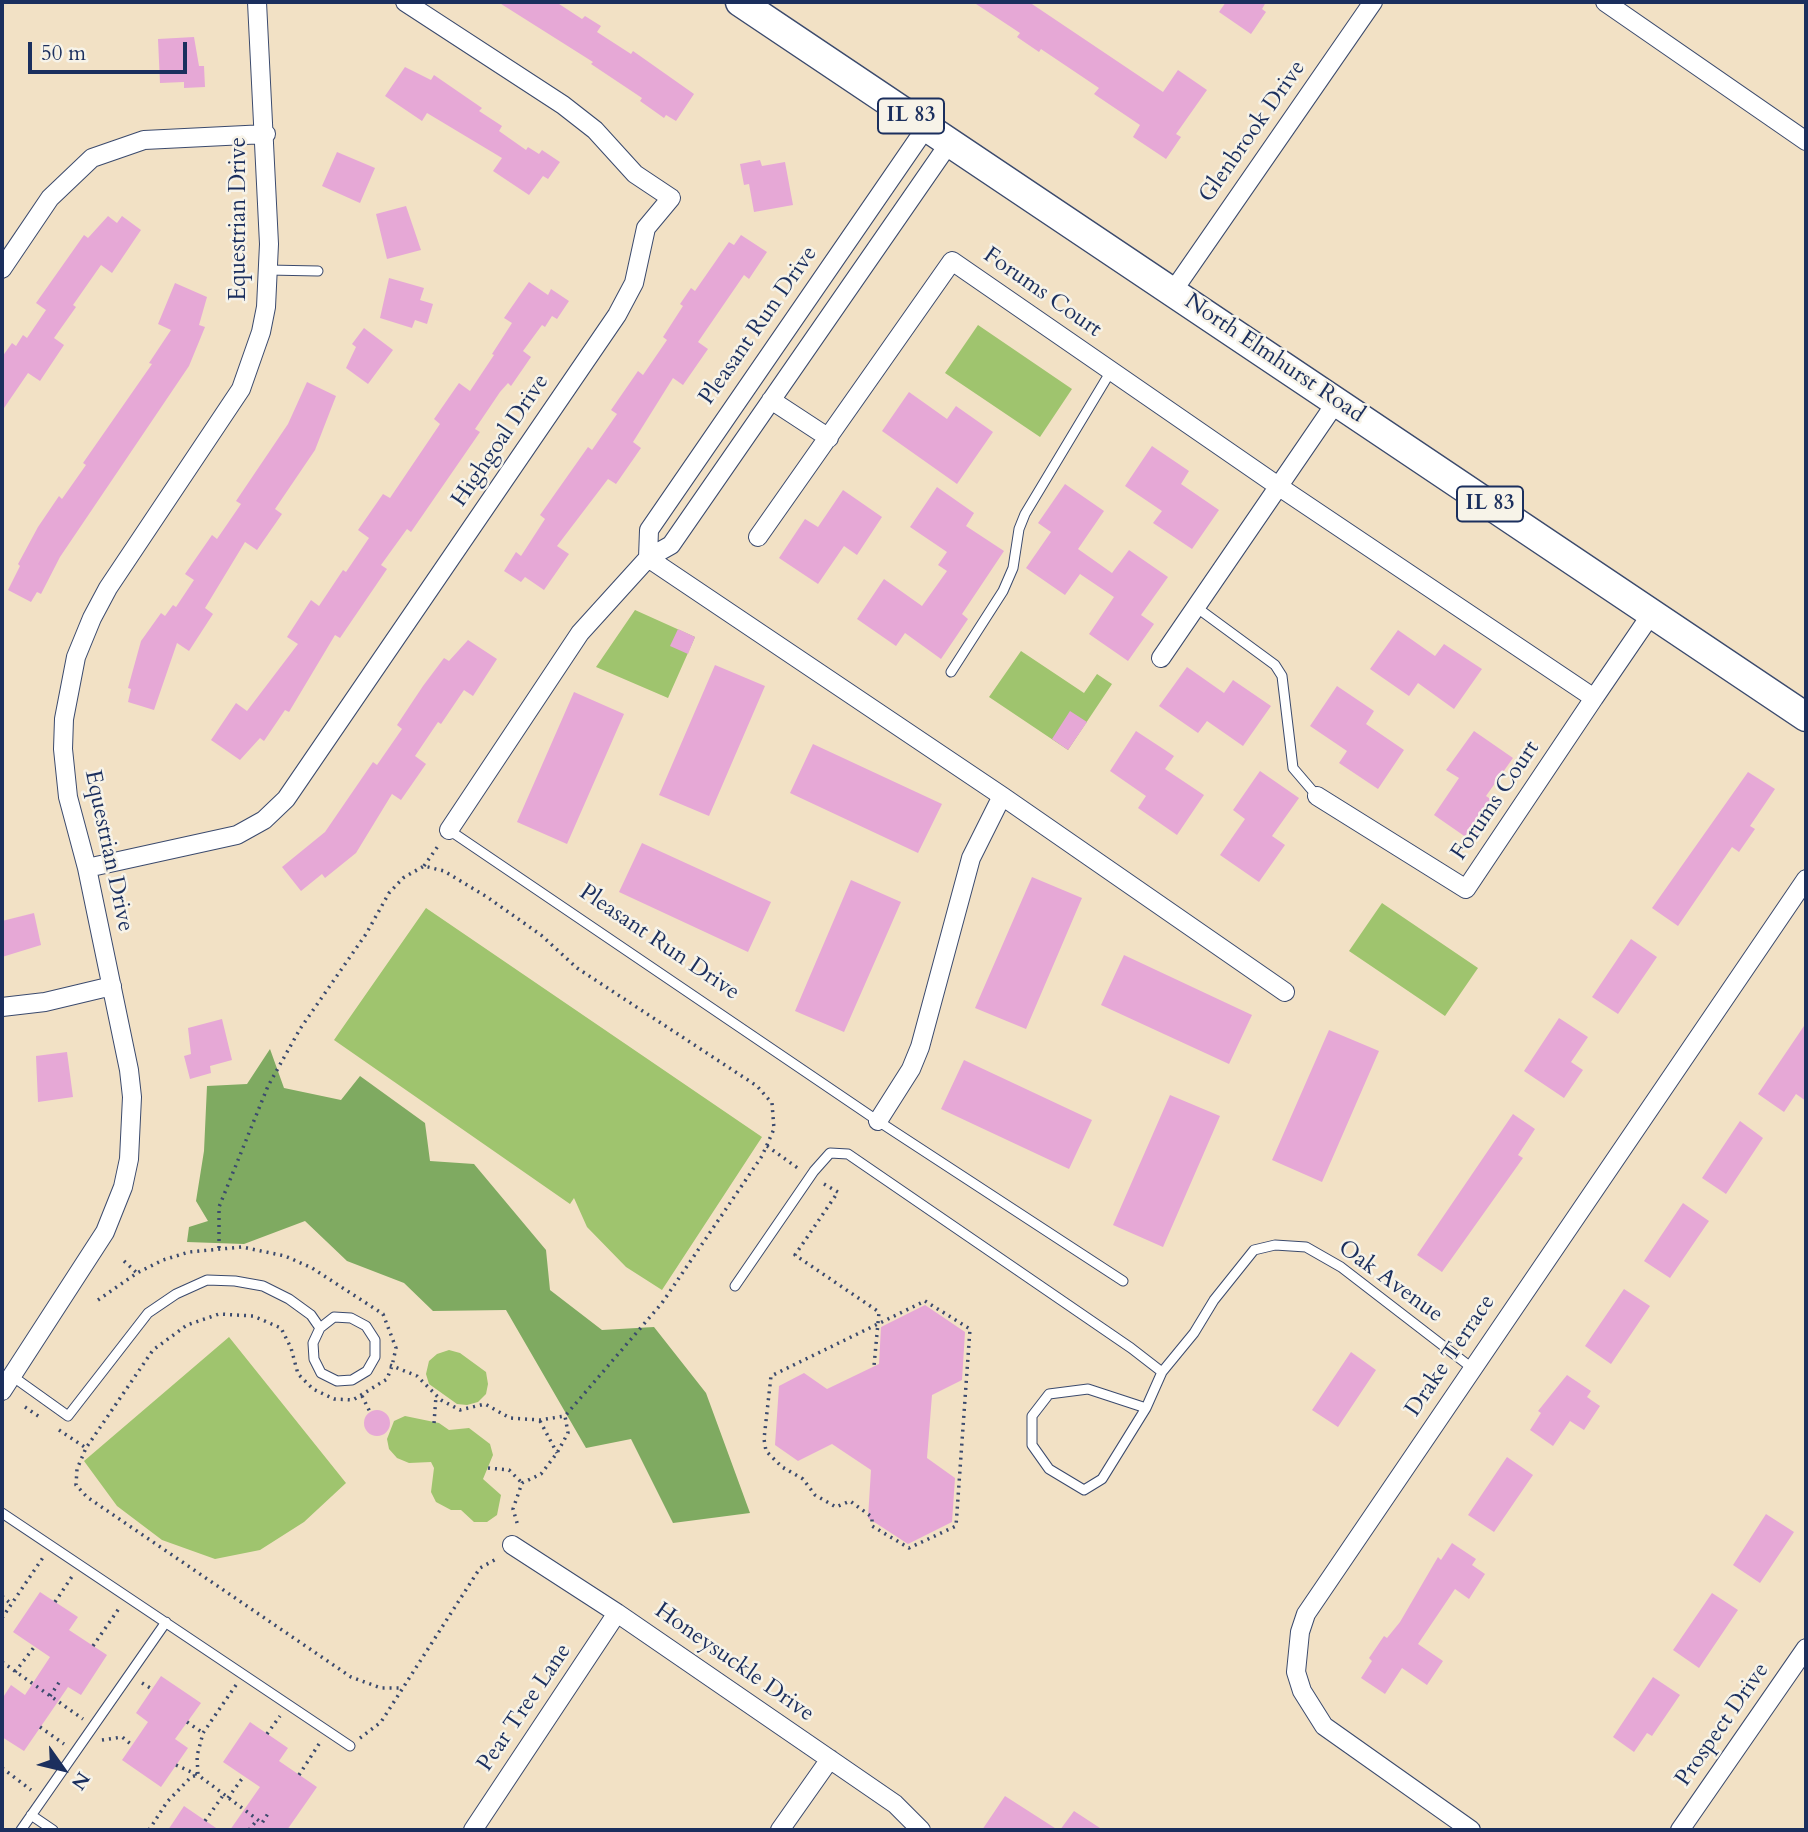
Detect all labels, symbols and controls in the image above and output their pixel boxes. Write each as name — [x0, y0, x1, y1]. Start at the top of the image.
scale bar — [32, 28, 191, 72]
text: 50 m — [41, 39, 86, 68]
street label: Glenbrook Drive — [1194, 56, 1312, 208]
road number: IL 83 — [878, 99, 944, 134]
street label: Equestrian Drive — [226, 137, 254, 301]
street label: Pleasant Run Drive — [694, 241, 824, 411]
street label: Forums Court — [977, 242, 1107, 344]
street label: North Elmhurst Road — [1179, 288, 1369, 430]
street label: Highgoal Drive — [446, 369, 556, 513]
road number: IL 83 — [1457, 486, 1523, 522]
street label: Forums Court — [1446, 736, 1546, 866]
street label: Equestrian Drive — [77, 768, 139, 934]
street label: Pleasant Run Drive — [574, 879, 744, 1007]
street label: Oak Avenue — [1332, 1235, 1448, 1329]
street label: Drake Terrace — [1400, 1290, 1502, 1422]
street label: Honeysuckle Drive — [649, 1598, 819, 1728]
street label: Pear Tree Lane — [472, 1639, 578, 1777]
street label: Prospect Drive — [1670, 1658, 1776, 1792]
north arrow — [28, 1734, 98, 1804]
text: N — [65, 1767, 96, 1795]

